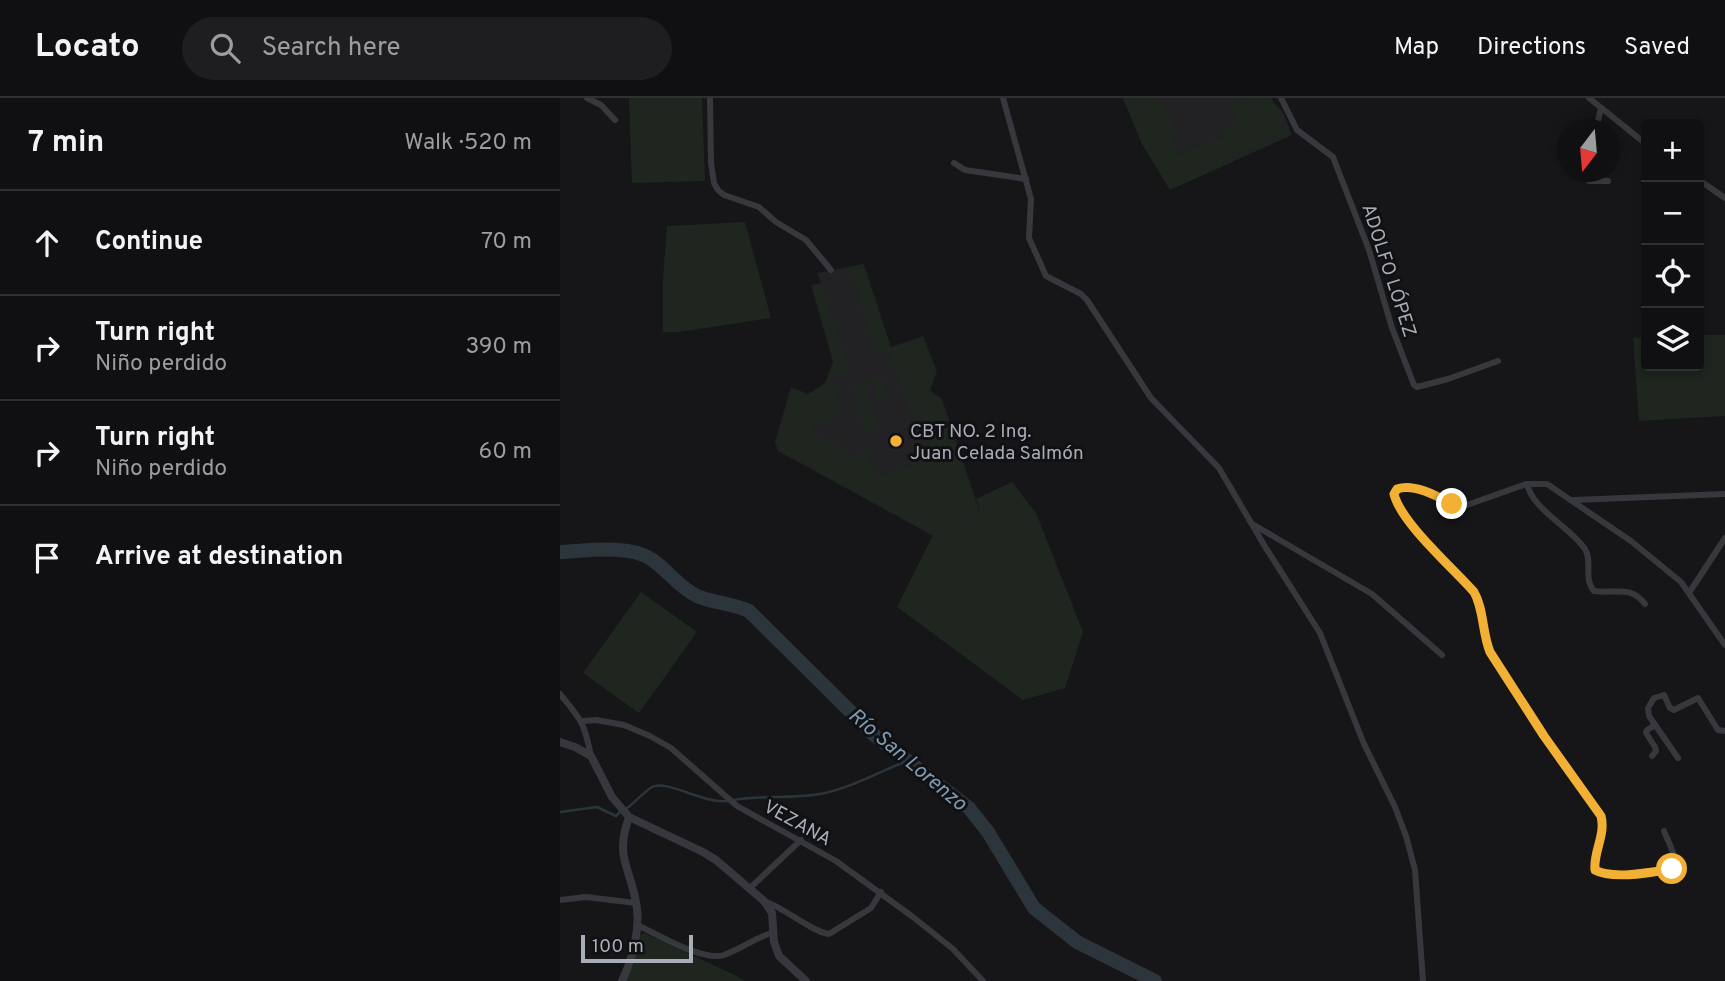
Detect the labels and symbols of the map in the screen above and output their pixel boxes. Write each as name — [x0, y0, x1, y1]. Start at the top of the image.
north arrow — [1557, 119, 1620, 182]
street label: ADOLFO LÓPEZ — [1355, 201, 1422, 340]
place label: CBT NO. 2 Ing. Juan Celada Salmón — [910, 420, 1084, 466]
marker: CBT NO. 2 Ing. Juan Celada Salmón — [888, 433, 904, 449]
route end — [1436, 488, 1467, 519]
water label: Río San Lorenzo — [842, 703, 973, 818]
street label: VEZANA — [759, 795, 835, 852]
route start — [1656, 853, 1687, 884]
scale bar — [581, 932, 693, 964]

